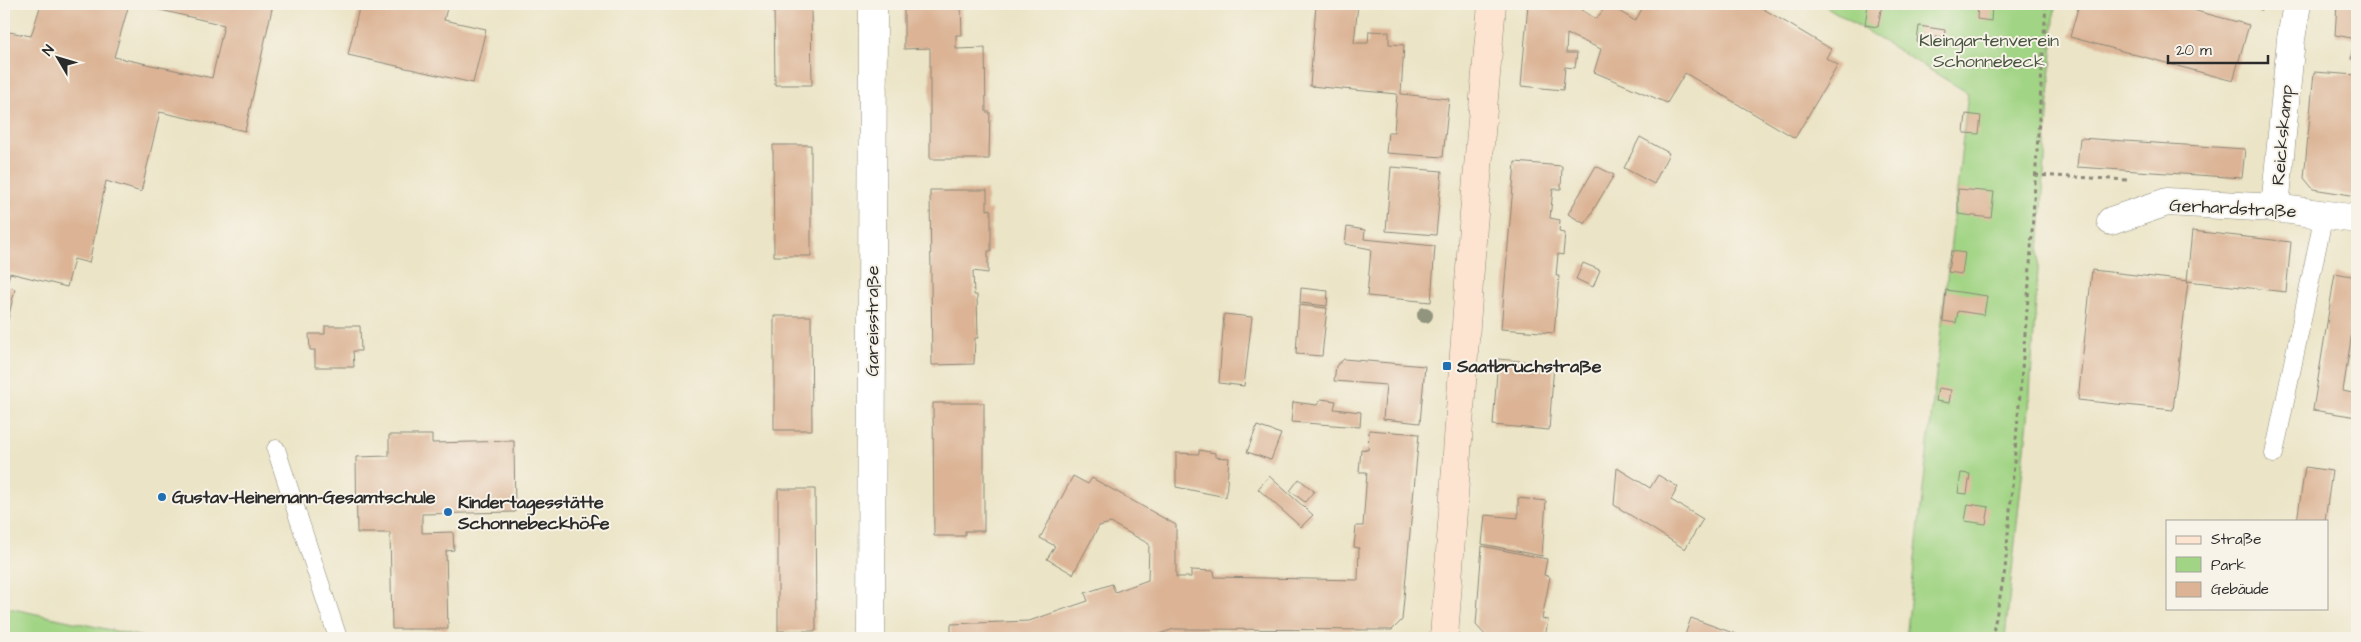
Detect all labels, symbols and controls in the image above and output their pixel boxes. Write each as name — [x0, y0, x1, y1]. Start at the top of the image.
park label: Kleingartenverein Schonnebeck — [1919, 28, 2059, 74]
north arrow — [32, 32, 82, 82]
scale bar — [2168, 32, 2268, 64]
text: 20 m — [2176, 40, 2212, 61]
text: N — [38, 41, 59, 60]
street label: Reickskamp — [2266, 84, 2299, 186]
street label: Gerhardstraße — [2169, 193, 2297, 224]
street label: Gareisstraße — [860, 265, 885, 377]
place label: Saatbruchstraße — [1456, 354, 1602, 379]
marker: Saatbruchstraße — [1441, 360, 1453, 372]
place label: Gustav-Heinemann-Gesamtschule — [172, 485, 436, 510]
place label: Kindertagesstätte Schonnebeckhöfe — [457, 490, 610, 536]
marker: Gustav-Heinemann-Gesamtschule — [156, 491, 168, 503]
marker: Kindertagesstätte Schonnebeckhöfe — [442, 506, 454, 518]
legend — [2166, 520, 2328, 610]
text: Straße — [2211, 529, 2261, 550]
text: Park — [2211, 555, 2246, 576]
text: Gebäude — [2211, 579, 2269, 600]

